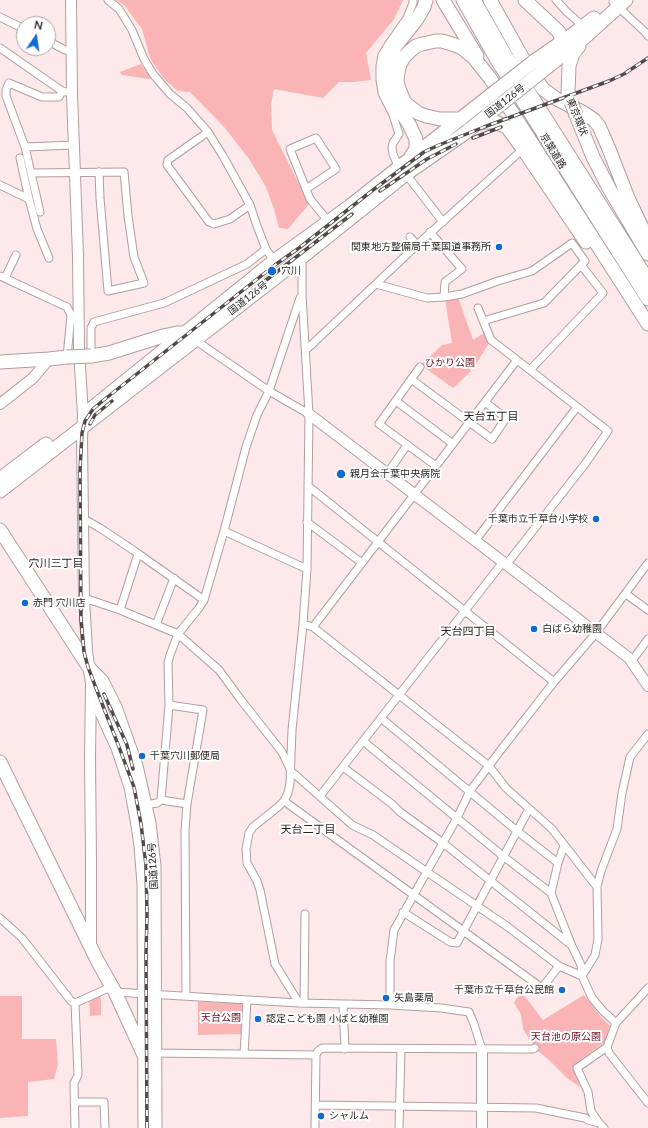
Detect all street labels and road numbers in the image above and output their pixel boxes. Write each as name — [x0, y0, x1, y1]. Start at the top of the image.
street label: 国道126号 — [483, 82, 527, 120]
street label: 東京環状 — [564, 96, 590, 138]
street label: 京葉道路 — [537, 131, 569, 171]
street label: 国道126号 — [226, 279, 270, 317]
street label: 国道126号 — [146, 842, 160, 890]

